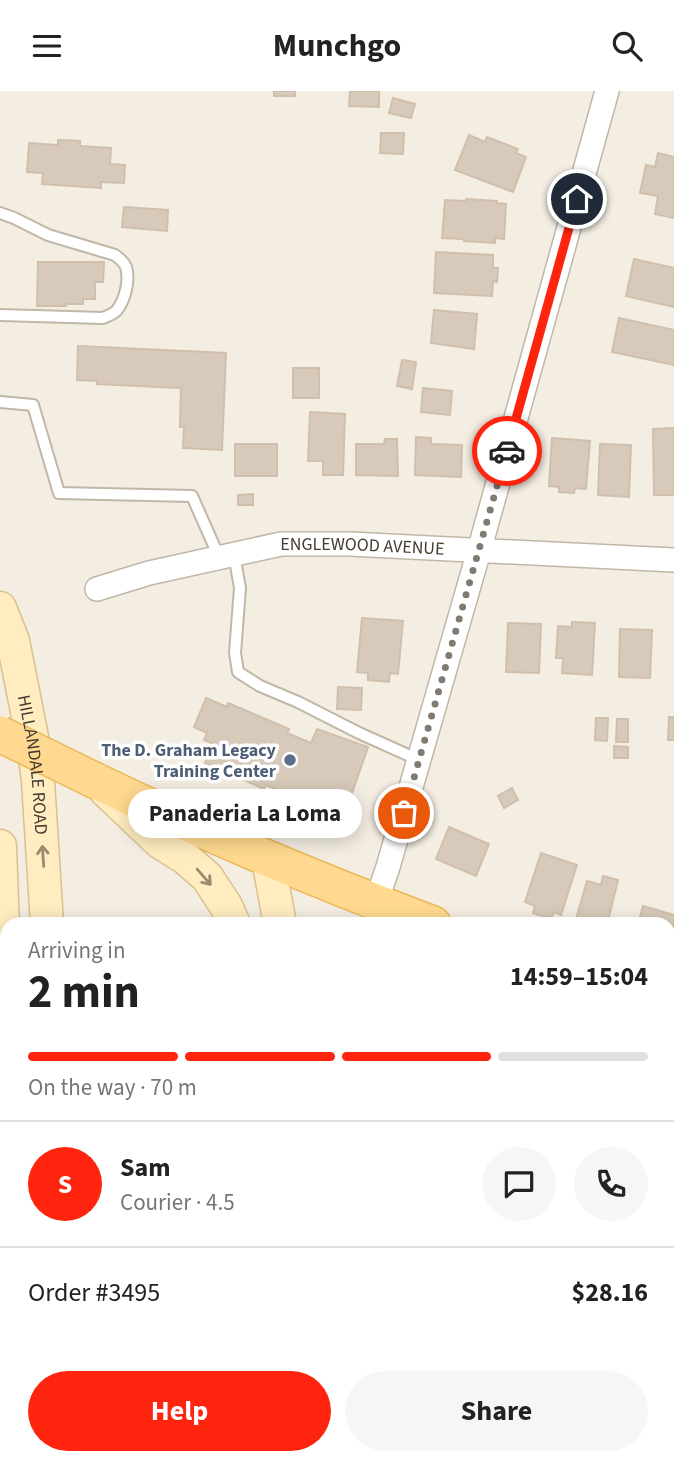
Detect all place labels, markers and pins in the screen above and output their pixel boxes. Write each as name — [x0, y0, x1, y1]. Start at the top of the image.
pin — [547, 169, 607, 229]
place label: The D. Graham Legacy Training Center — [101, 738, 277, 784]
marker: The D. Graham Legacy Training Center — [282, 752, 298, 768]
pin — [374, 783, 434, 843]
callout: Panaderia La Loma — [128, 789, 362, 837]

